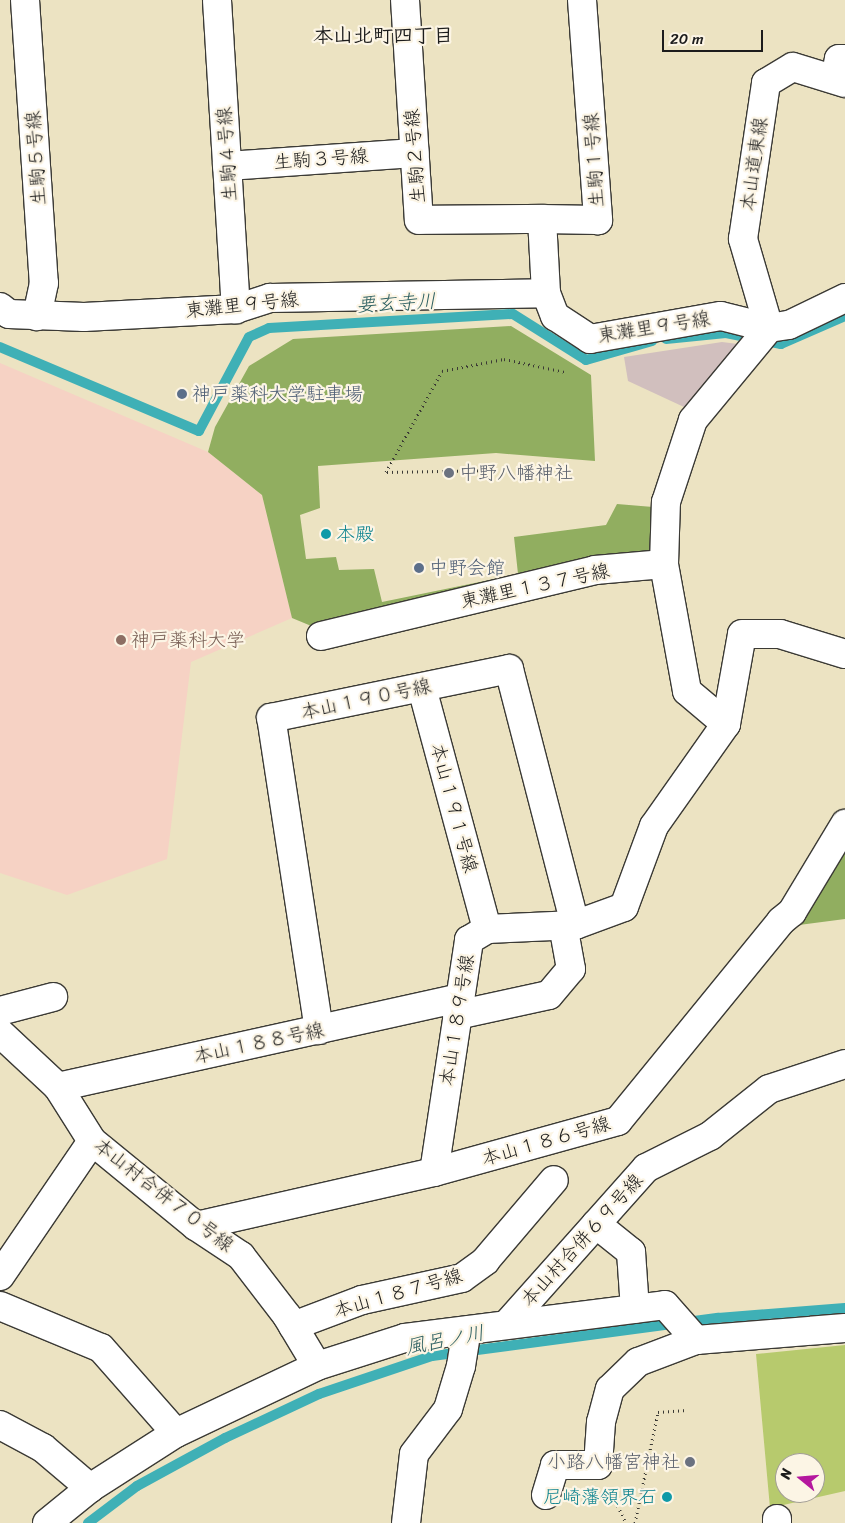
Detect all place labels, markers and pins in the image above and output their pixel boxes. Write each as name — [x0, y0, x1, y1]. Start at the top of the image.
place label: 神戸薬科大学駐車場 — [192, 383, 363, 405]
marker: 神戸薬科大学駐車場 — [176, 388, 188, 400]
place label: 中野八幡神社 — [459, 462, 573, 484]
marker: 中野八幡神社 — [443, 467, 455, 479]
place label: 本殿 — [336, 523, 374, 545]
marker: 本殿 — [320, 528, 332, 540]
place label: 中野会館 — [429, 557, 505, 579]
marker: 中野会館 — [413, 562, 425, 574]
place label: 神戸薬科大学 — [131, 629, 245, 651]
marker: 神戸薬科大学 — [115, 634, 127, 646]
place label: 小路八幡宮神社 — [547, 1451, 680, 1473]
marker: 小路八幡宮神社 — [684, 1456, 696, 1468]
place label: 尼崎藩領界石 — [543, 1486, 657, 1508]
marker: 尼崎藩領界石 — [661, 1491, 673, 1503]

